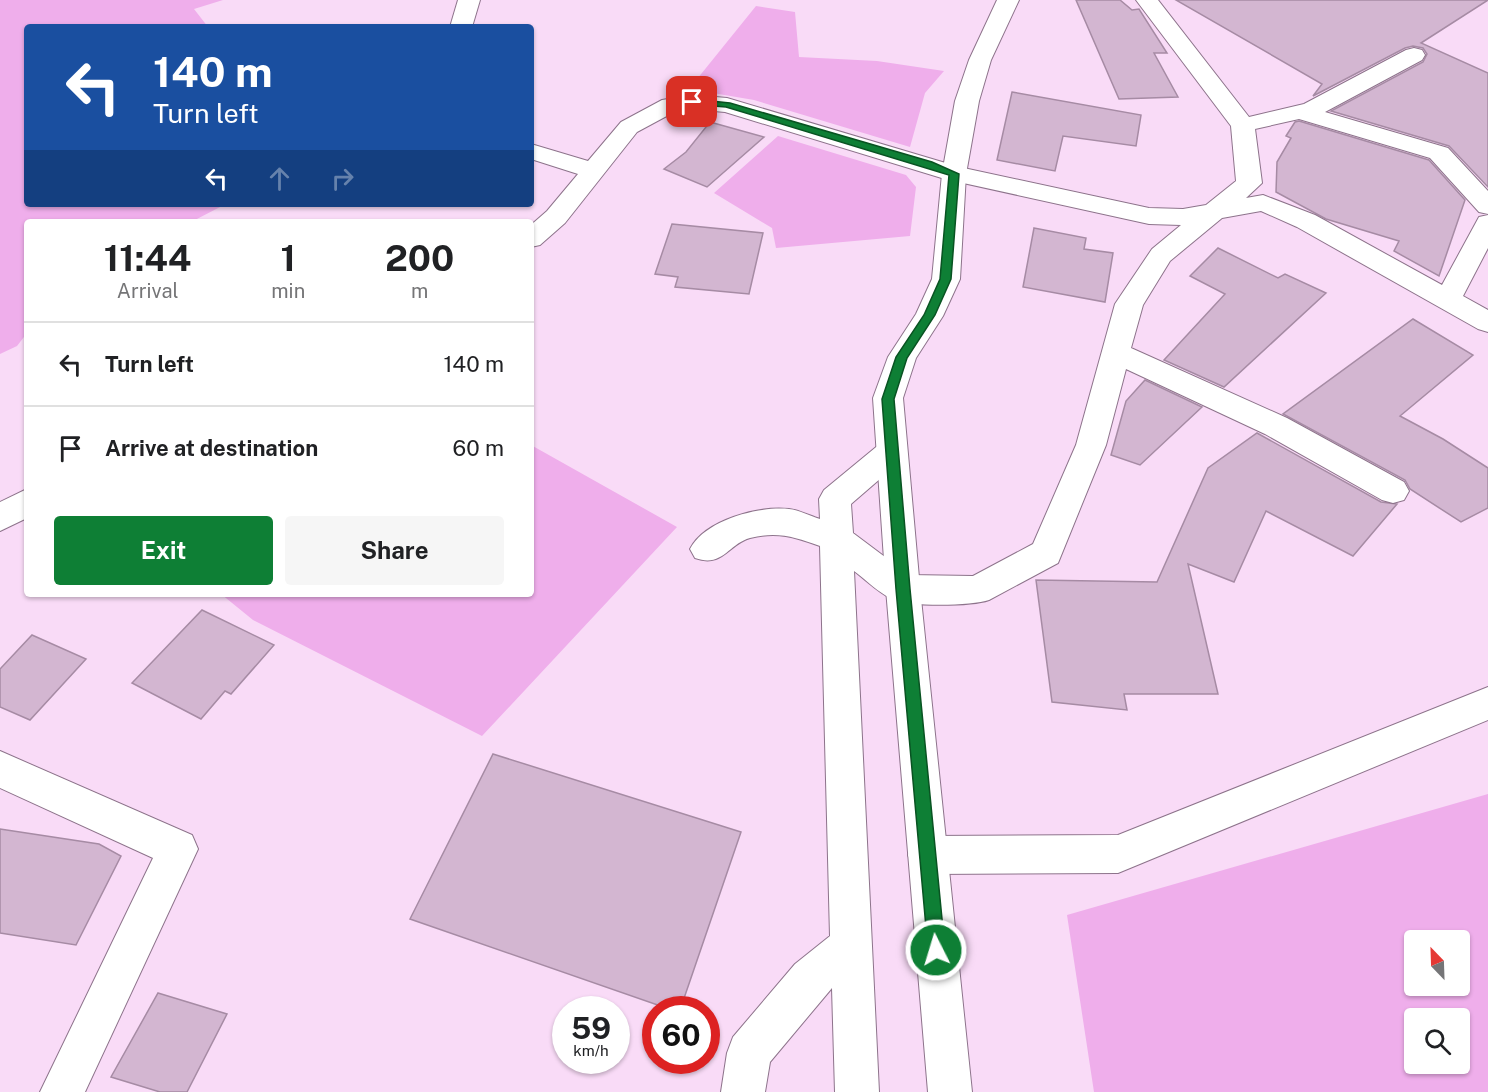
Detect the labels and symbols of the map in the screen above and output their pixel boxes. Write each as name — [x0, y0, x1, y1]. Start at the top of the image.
pin — [666, 76, 717, 127]
position arrow — [904, 918, 968, 982]
north arrow — [1404, 930, 1470, 996]
speed limit sign: 60 — [642, 996, 720, 1074]

